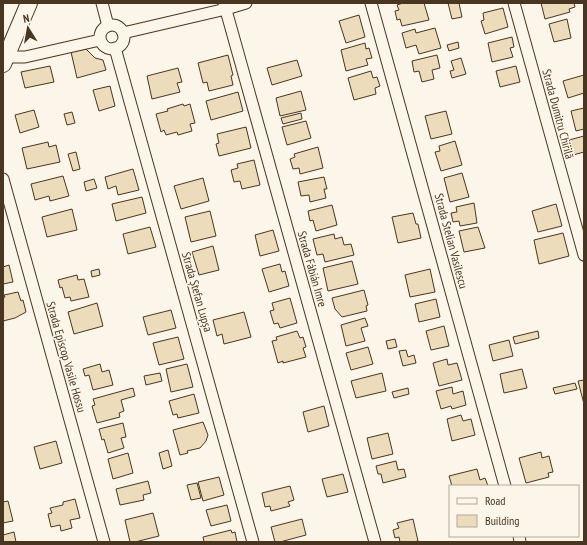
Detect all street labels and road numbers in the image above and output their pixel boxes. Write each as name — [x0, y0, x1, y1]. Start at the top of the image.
street label: Strada Dumitru Chirilă — [539, 67, 578, 161]
street label: Strada Stelian Vasilescu — [432, 192, 471, 290]
street label: Strada Fábián Imre — [295, 229, 330, 309]
street label: Strada Ștefan Lupșa — [179, 250, 216, 334]
street label: Strada Episcop Vasile Hossu — [43, 300, 89, 414]

